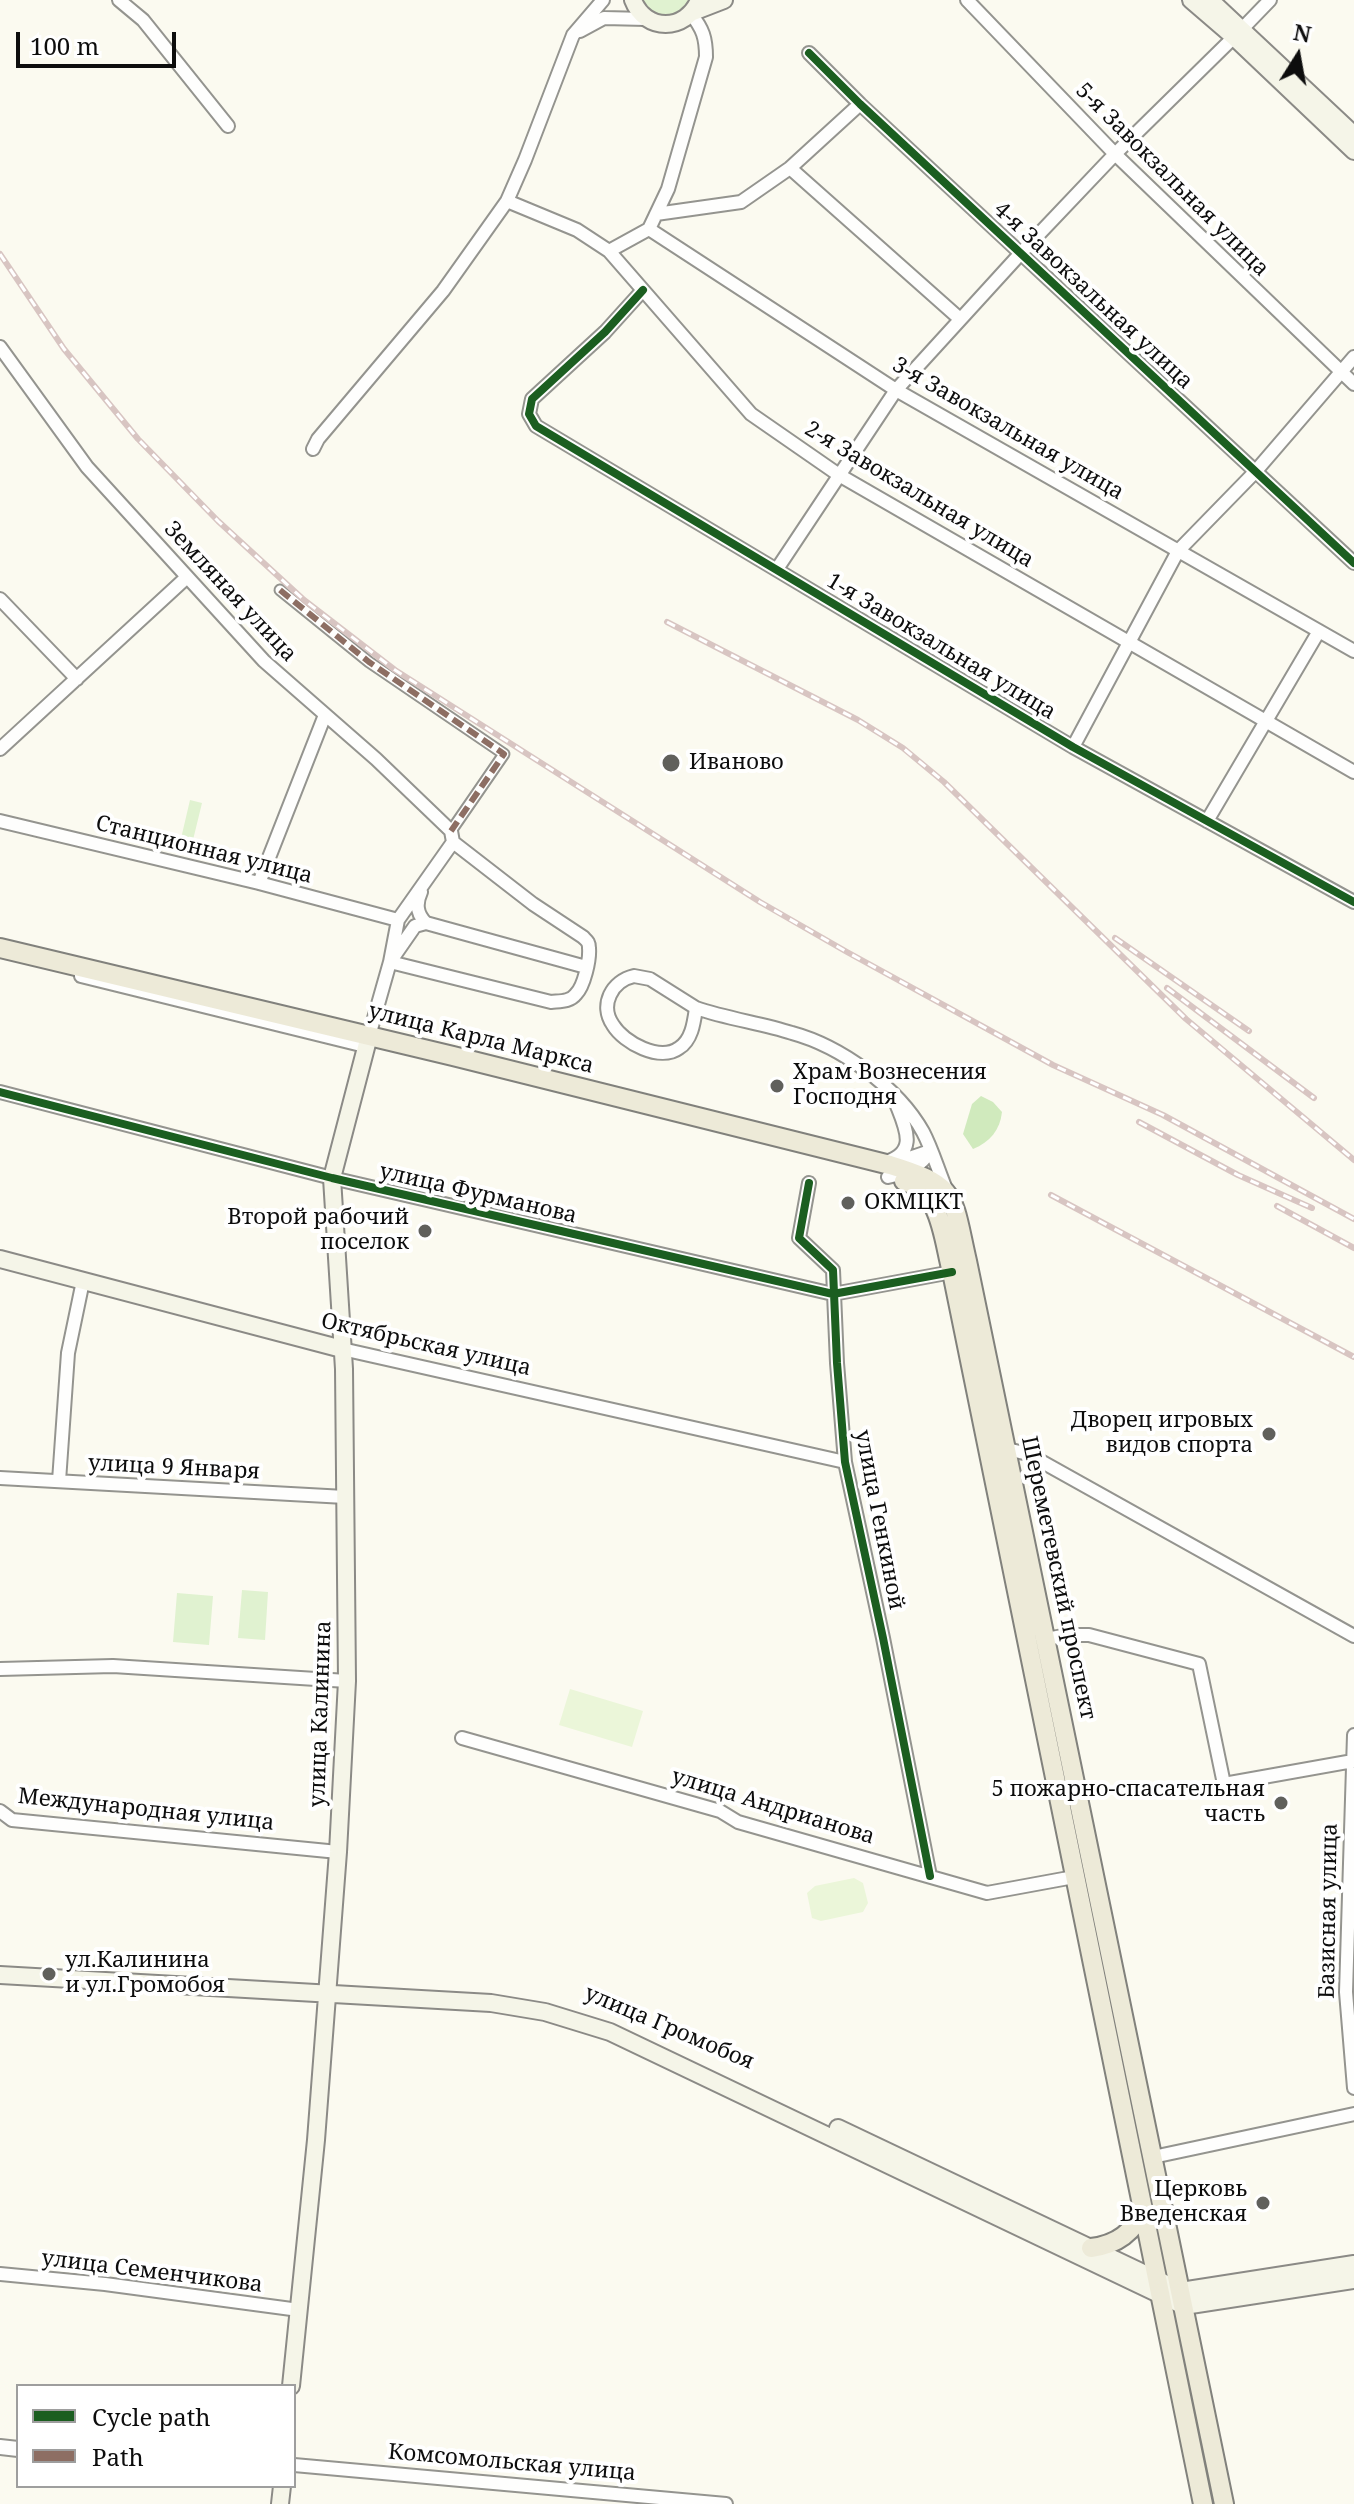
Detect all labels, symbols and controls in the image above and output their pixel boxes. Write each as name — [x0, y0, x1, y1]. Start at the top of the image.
scale bar — [20, 16, 180, 66]
north arrow — [1258, 16, 1338, 96]
text: N — [1291, 16, 1314, 49]
text: 100 m — [30, 29, 99, 62]
street label: 5-я Завокзальная улица — [1070, 78, 1274, 282]
street label: 4-я Завокзальная улица — [988, 197, 1198, 395]
street label: 3-я Завокзальная улица — [888, 352, 1128, 506]
street label: 2-я Завокзальная улица — [800, 416, 1038, 574]
street label: Земляная улица — [158, 516, 302, 668]
street label: 1-я Завокзальная улица — [822, 568, 1060, 726]
place label: Иваново — [689, 750, 784, 776]
marker: Иваново — [660, 752, 682, 774]
street label: Станционная улица — [93, 810, 315, 890]
street label: улица Карла Маркса — [366, 998, 596, 1080]
place label: Храм Вознесения Господня — [793, 1060, 987, 1112]
marker: Храм Вознесения Господня — [768, 1077, 786, 1095]
street label: улица Фурманова — [377, 1158, 579, 1230]
place label: ОКМЦКТ — [864, 1190, 963, 1216]
marker: ОКМЦКТ — [839, 1194, 857, 1212]
place label: Второй рабочий поселок — [227, 1205, 409, 1256]
marker: Второй рабочий поселок — [416, 1222, 434, 1240]
street label: Октябрьская улица — [318, 1308, 534, 1382]
place label: Дворец игровых видов спорта — [1071, 1408, 1253, 1460]
marker: Дворец игровых видов спорта — [1260, 1425, 1278, 1443]
street label: улица Генкиной — [849, 1428, 909, 1612]
street label: Шереметевский проспект — [1015, 1434, 1101, 1722]
street label: улица 9 Января — [87, 1450, 261, 1486]
street label: улица Калинина — [305, 1620, 337, 1808]
street label: улица Андрианова — [668, 1764, 878, 1850]
place label: 5 пожарно-спасательная часть — [992, 1777, 1265, 1828]
street label: Международная улица — [17, 1783, 275, 1837]
marker: 5 пожарно-спасательная часть — [1272, 1794, 1290, 1812]
street label: Базисная улица — [1314, 1823, 1344, 1999]
place label: ул.Калинина и ул.Громобоя — [65, 1948, 225, 2000]
marker: ул.Калинина и ул.Громобоя — [40, 1965, 58, 1983]
street label: улица Громобоя — [580, 1980, 758, 2076]
place label: Церковь Введенская — [1120, 2177, 1247, 2228]
marker: Церковь Введенская — [1254, 2194, 1272, 2212]
street label: улица Семенчикова — [40, 2245, 264, 2299]
legend — [16, 2384, 296, 2488]
text: Cycle path — [92, 2400, 211, 2433]
street label: Комсомольская улица — [387, 2439, 637, 2487]
text: Path — [92, 2440, 144, 2473]

